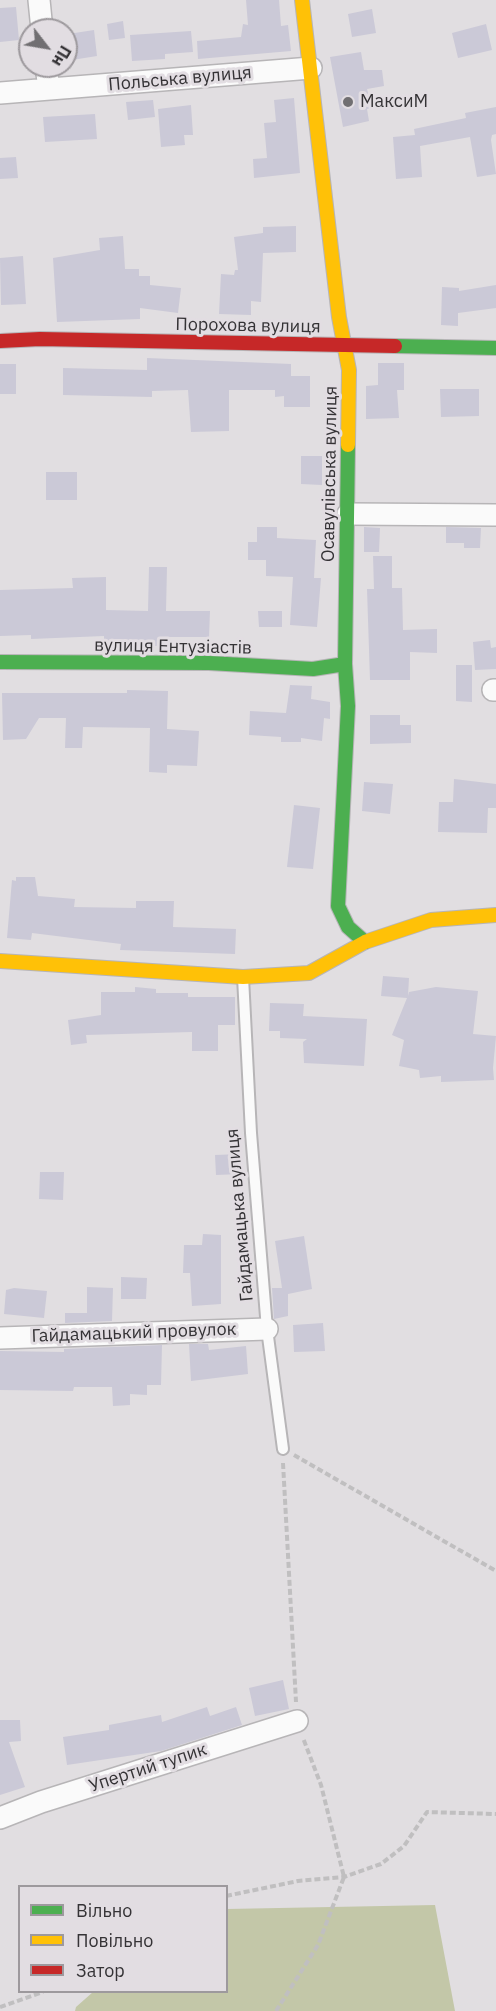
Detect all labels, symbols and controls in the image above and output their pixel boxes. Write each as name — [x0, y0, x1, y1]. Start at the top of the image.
north arrow — [18, 18, 78, 78]
text: Пн — [48, 42, 76, 70]
street label: Польська вулиця — [107, 62, 253, 96]
place label: МаксиМ — [360, 91, 428, 113]
marker: МаксиМ — [341, 95, 355, 109]
street label: Порохова вулиця — [175, 314, 321, 338]
street label: Осавулівська вулиця — [318, 386, 342, 562]
street label: вулиця Ентузіастів — [94, 635, 252, 659]
street label: Гайдамацька вулиця — [222, 1128, 258, 1302]
street label: Гайдамацький провулок — [31, 1319, 237, 1347]
street label: Упертий тупик — [86, 1739, 210, 1797]
legend — [18, 1885, 228, 1993]
text: Вільно — [76, 1899, 132, 1922]
text: Повільно — [76, 1929, 153, 1952]
text: Затор — [76, 1959, 125, 1982]

